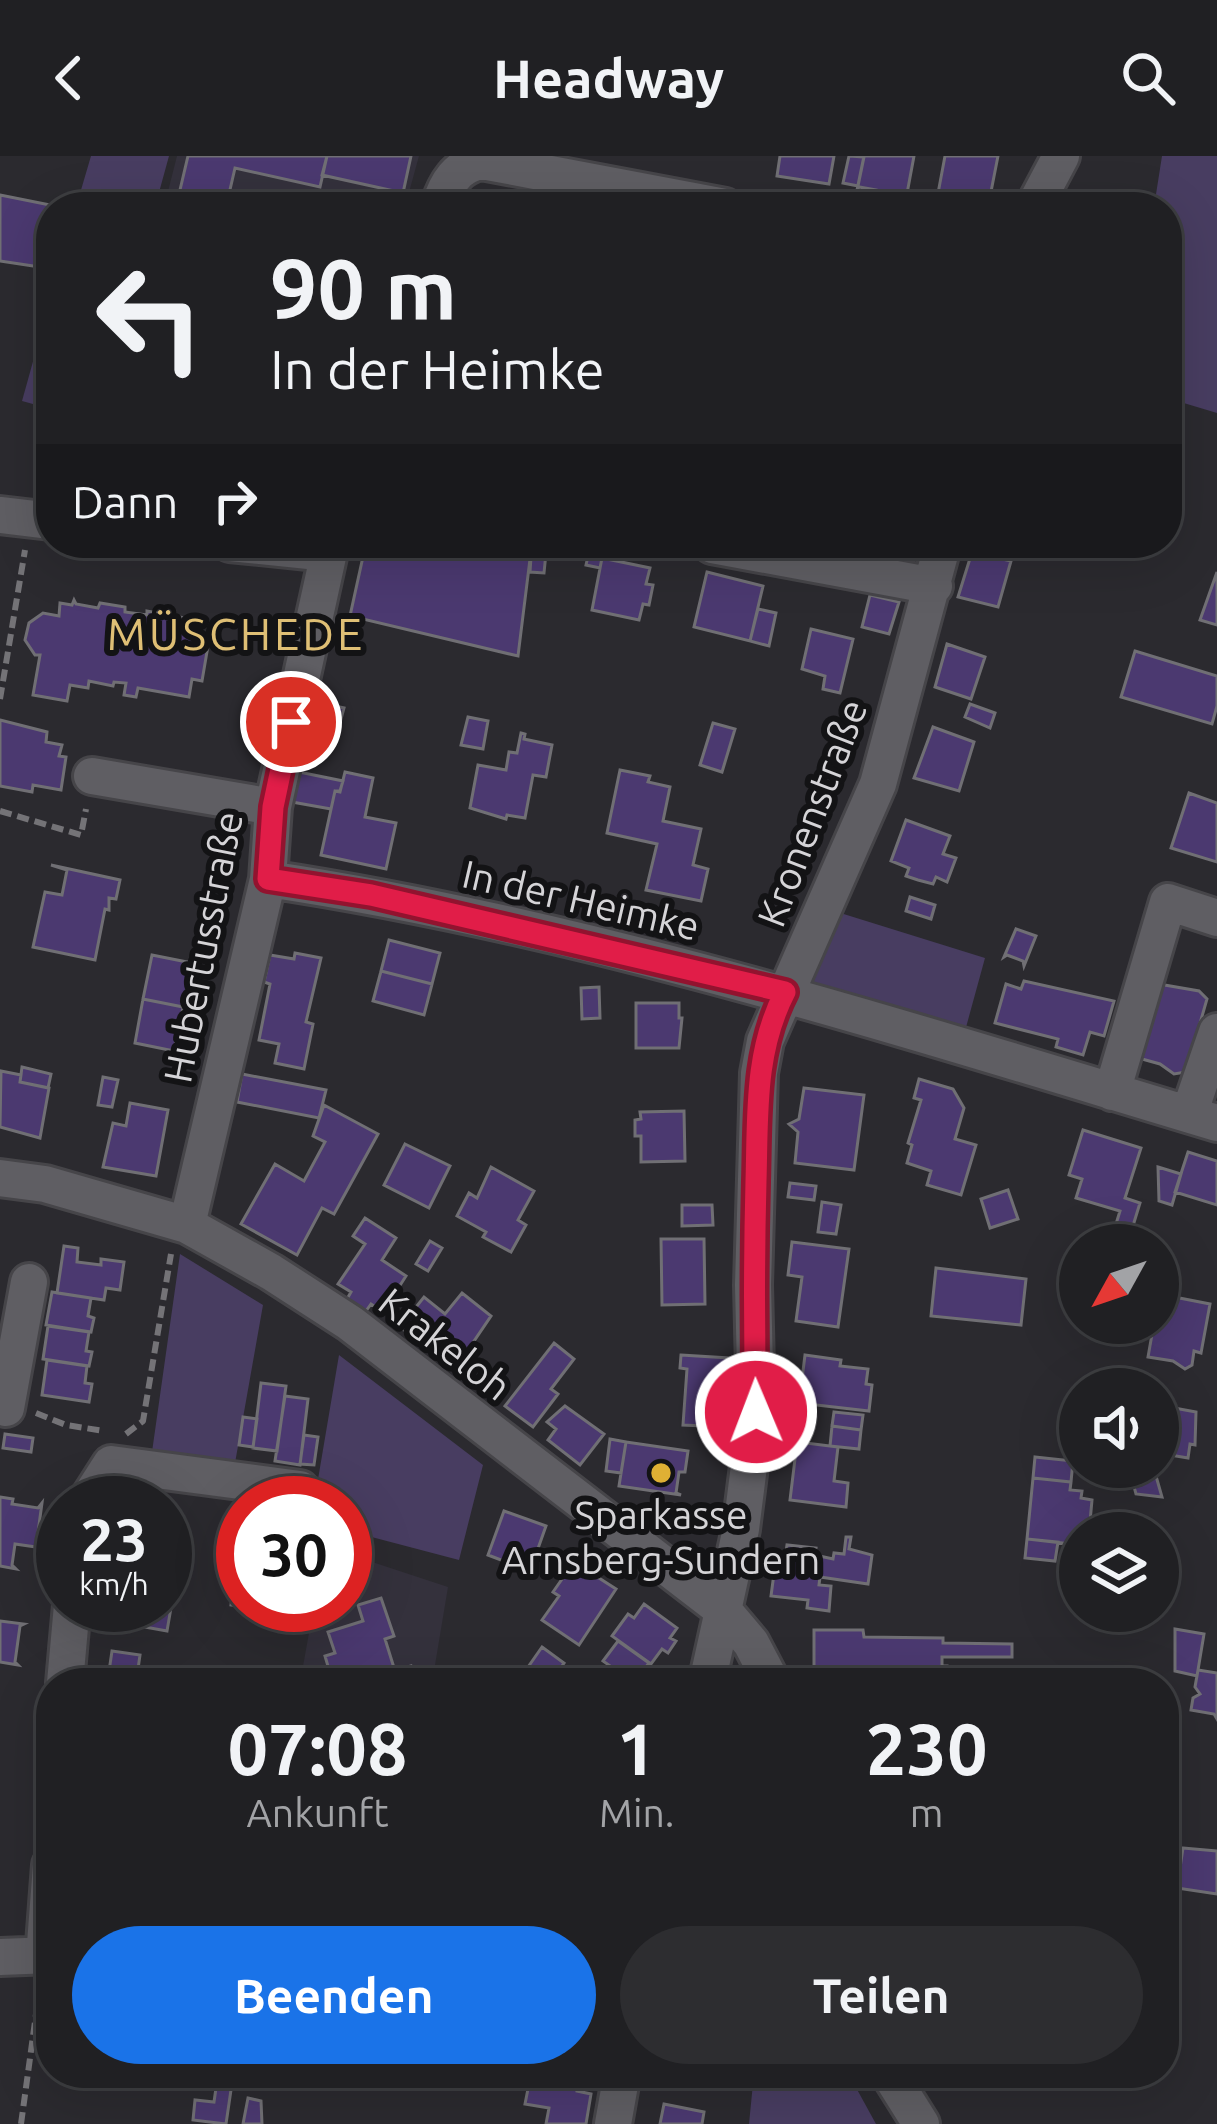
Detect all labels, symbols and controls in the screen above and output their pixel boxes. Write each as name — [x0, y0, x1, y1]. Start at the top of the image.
icon: back — [36, 45, 102, 111]
icon: search — [1115, 45, 1181, 111]
text: Headway — [493, 48, 724, 108]
icon: left — [72, 240, 228, 396]
text: 90 m — [270, 241, 457, 335]
text: In der Heimke — [270, 339, 605, 399]
icon: right — [202, 468, 268, 534]
text: Dann — [72, 476, 178, 527]
district label: MÜSCHEDE — [107, 608, 365, 659]
pin — [240, 671, 342, 773]
icon: arrive — [258, 689, 324, 755]
street label: Kronenstraße — [749, 693, 875, 932]
street label: Hubertusstraße — [155, 808, 250, 1086]
street label: In der Heimke — [459, 851, 704, 948]
north arrow — [1059, 1224, 1179, 1344]
map controls — [1059, 1224, 1179, 1632]
street label: Krakeloh — [371, 1279, 519, 1408]
position arrow — [693, 1349, 819, 1475]
button: sound — [1059, 1368, 1179, 1488]
marker: Sparkasse Arnsberg-Sundern — [648, 1460, 674, 1486]
speed limit sign: 30 — [216, 1476, 372, 1632]
place label: Sparkasse Arnsberg-Sundern — [502, 1493, 820, 1581]
text: 23 — [80, 1505, 148, 1572]
button: layers — [1059, 1512, 1179, 1632]
text: km/h — [79, 1567, 149, 1601]
text: 07:08 — [227, 1708, 408, 1789]
text: 1 — [616, 1708, 657, 1789]
text: 230 — [866, 1708, 988, 1789]
text: Ankunft — [247, 1791, 389, 1834]
text: Min. — [599, 1791, 674, 1834]
text: m — [910, 1791, 943, 1834]
button: Beenden — [72, 1926, 596, 2064]
button: Teilen — [620, 1926, 1143, 2064]

